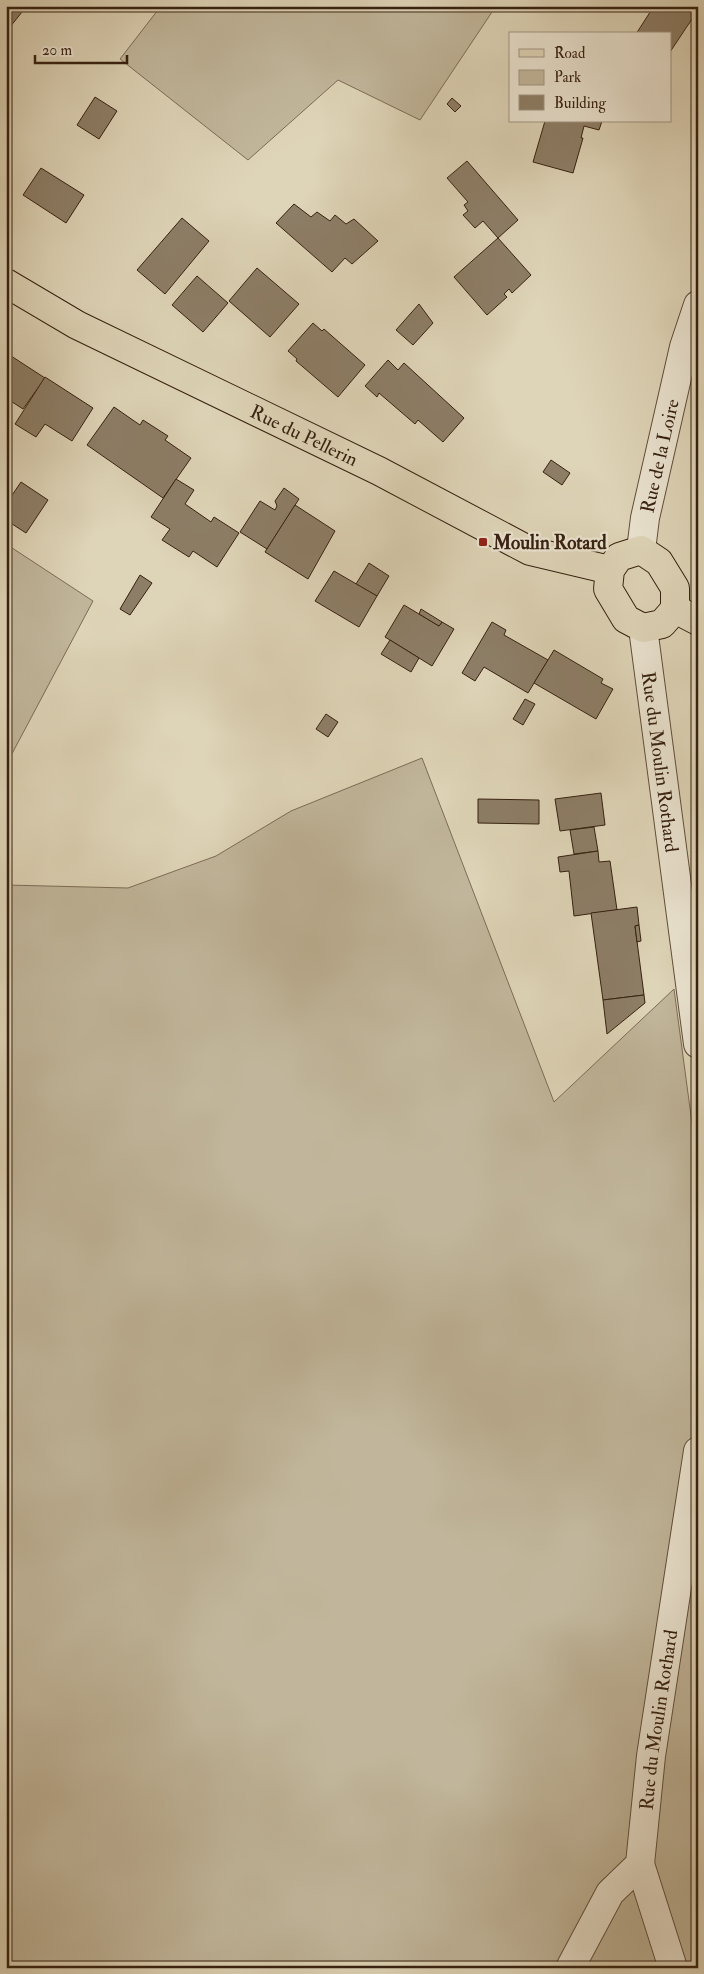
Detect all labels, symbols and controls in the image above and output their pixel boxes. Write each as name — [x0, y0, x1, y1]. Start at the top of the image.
scale bar — [35, 32, 128, 64]
legend — [509, 32, 672, 122]
text: 20 m — [42, 41, 72, 60]
text: Road — [554, 44, 586, 63]
text: Park — [554, 68, 581, 87]
text: Building — [554, 94, 606, 113]
street label: Rue de la Loire — [636, 397, 685, 515]
street label: Rue du Pellerin — [246, 400, 362, 472]
place label: Moulin Rotard — [492, 531, 607, 555]
marker: Moulin Rotard — [477, 536, 489, 548]
street label: Rue du Moulin Rothard — [636, 670, 684, 854]
street label: Rue du Moulin Rothard — [635, 1627, 683, 1811]

